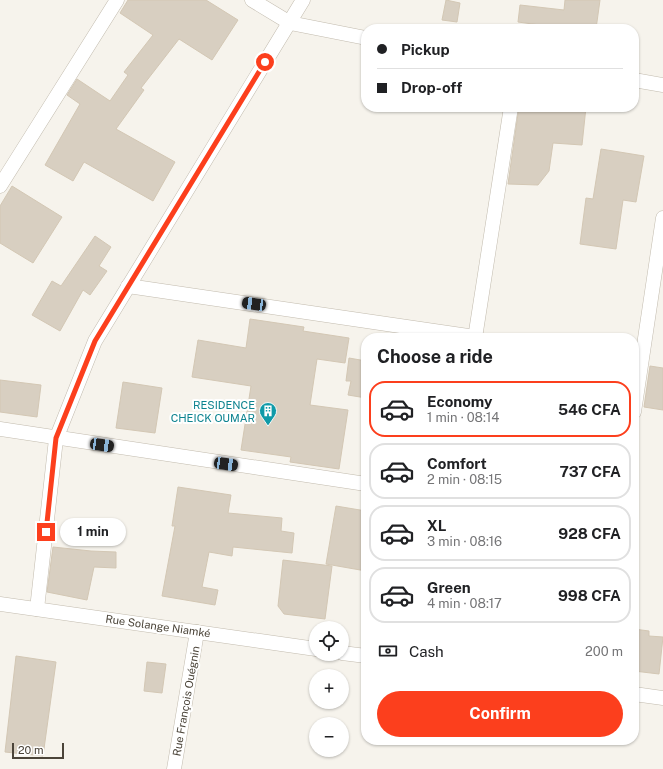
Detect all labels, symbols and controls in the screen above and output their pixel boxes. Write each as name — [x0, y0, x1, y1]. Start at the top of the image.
text: Pickup — [401, 41, 450, 58]
route start — [256, 53, 274, 71]
text: Drop-off — [401, 79, 462, 96]
car — [241, 296, 267, 312]
text: Choose a ride — [377, 346, 493, 367]
icon: car — [379, 391, 415, 427]
text: Economy — [427, 393, 492, 410]
place label: RESIDENCE CHEICK OUMAR — [171, 399, 255, 424]
building icon: RESIDENCE CHEICK OUMAR — [258, 401, 278, 426]
text: 546 CFA — [558, 401, 621, 418]
text: 1 min · 08:14 — [427, 410, 499, 425]
car — [89, 437, 115, 453]
icon: car — [379, 453, 415, 489]
text: Comfort — [427, 455, 487, 472]
car — [213, 456, 239, 472]
text: 737 CFA — [559, 463, 621, 480]
text: 2 min · 08:15 — [427, 472, 502, 487]
icon: car — [379, 515, 415, 551]
text: XL — [427, 517, 446, 534]
callout: 1 min — [60, 518, 126, 546]
route end — [37, 523, 55, 541]
text: 1 min — [77, 524, 109, 539]
text: 928 CFA — [558, 525, 621, 542]
text: 3 min · 08:16 — [427, 534, 502, 549]
icon: car — [379, 577, 415, 613]
text: Green — [427, 579, 471, 596]
text: 998 CFA — [558, 587, 621, 604]
text: 4 min · 08:17 — [427, 596, 502, 611]
street label: Rue Solange Niamké — [105, 613, 211, 639]
map controls — [309, 621, 349, 757]
button: locate — [309, 621, 349, 661]
icon: cash — [377, 640, 399, 662]
text: Cash — [409, 643, 444, 660]
text: 200 m — [585, 644, 623, 659]
street label: Rue François Ouégnin — [170, 645, 203, 757]
button: + — [309, 669, 349, 709]
button: Confirm — [377, 691, 623, 737]
button: − — [309, 717, 349, 757]
scale bar — [12, 741, 64, 760]
text: 20 m — [18, 744, 43, 756]

